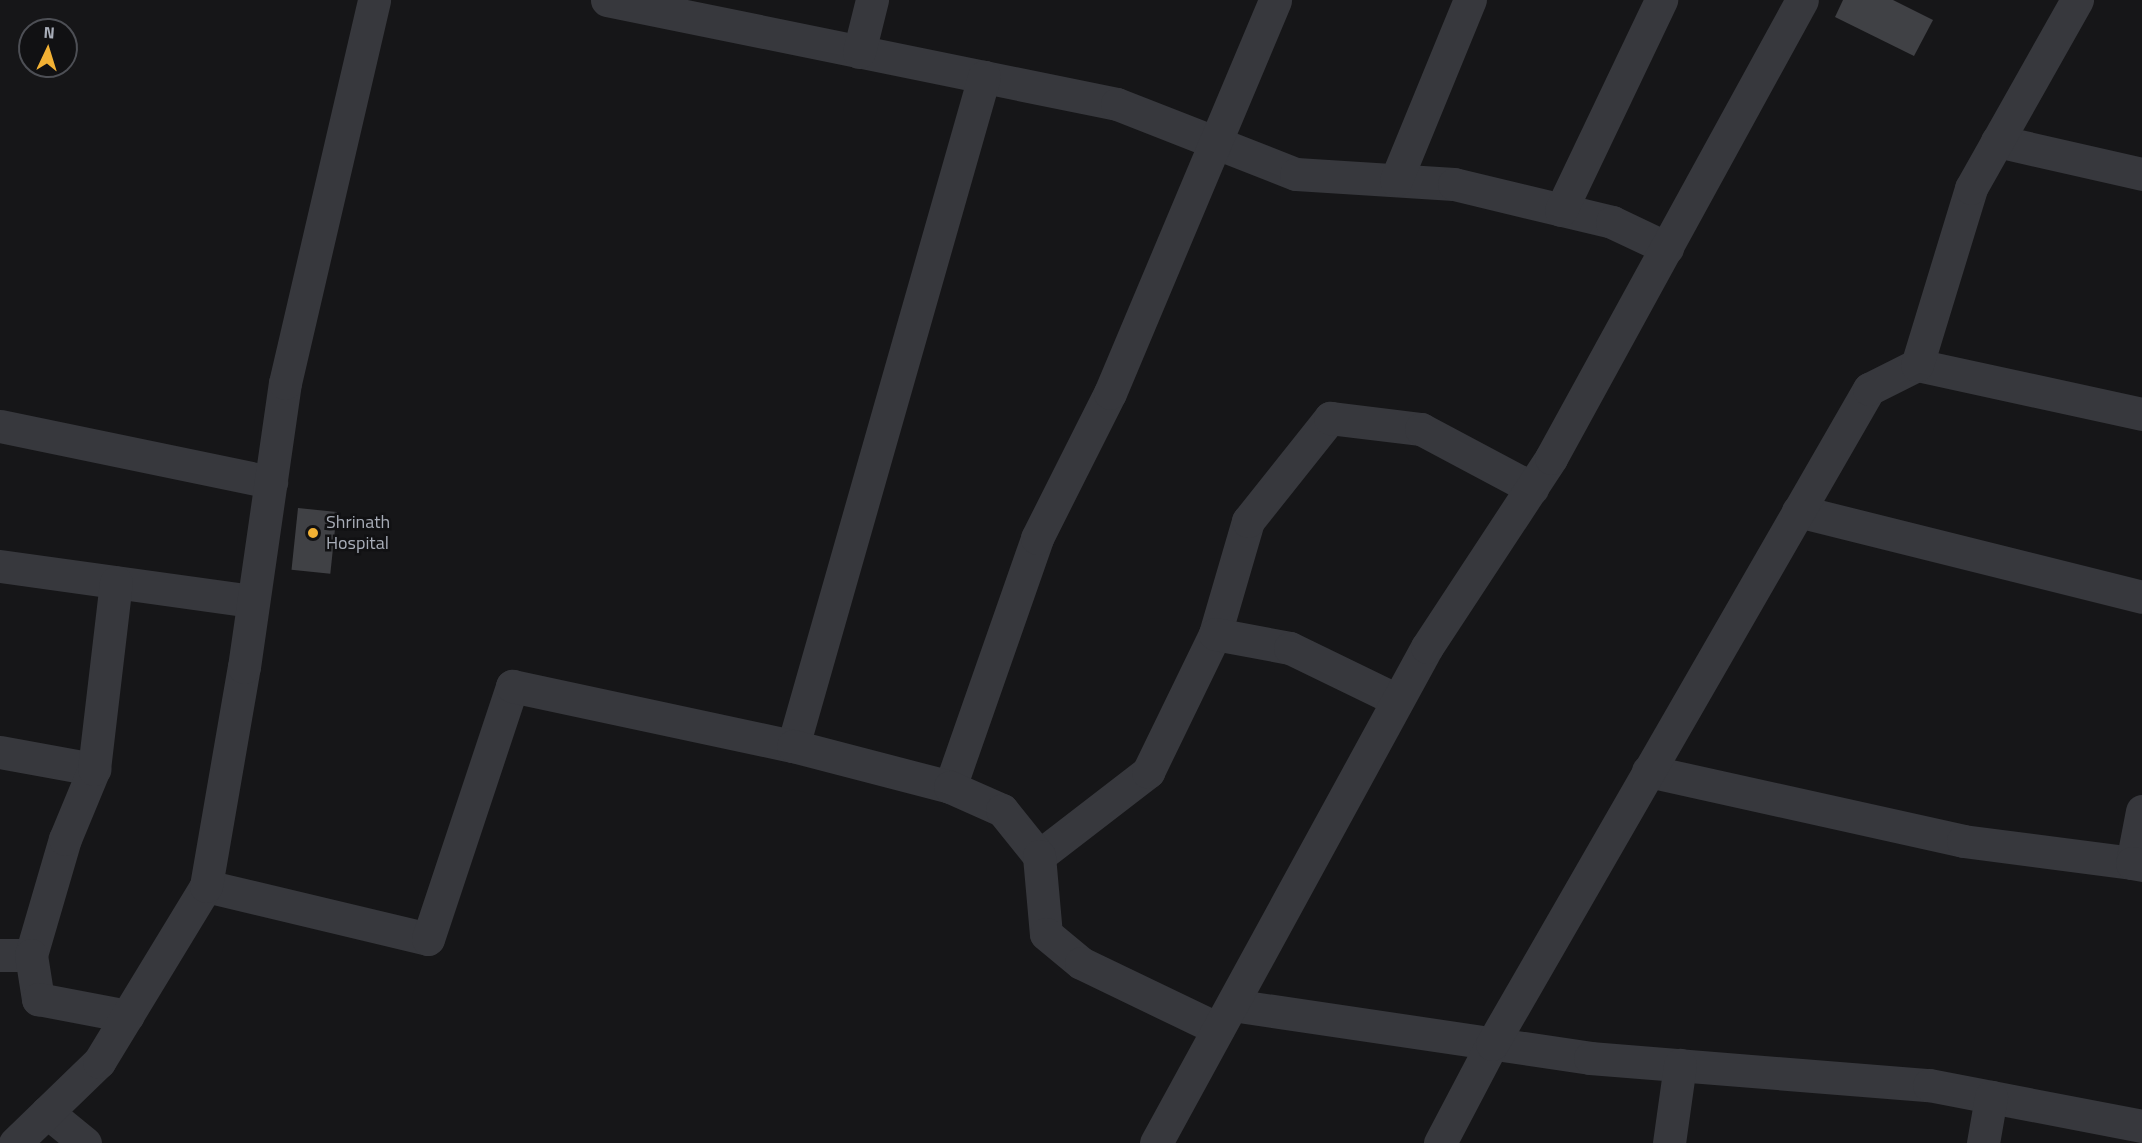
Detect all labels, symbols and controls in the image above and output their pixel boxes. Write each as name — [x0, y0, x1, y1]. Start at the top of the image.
north arrow — [18, 18, 78, 78]
text: N — [43, 20, 55, 44]
place label: Shrinath Hospital — [326, 512, 390, 554]
marker: Shrinath Hospital — [304, 524, 322, 542]

